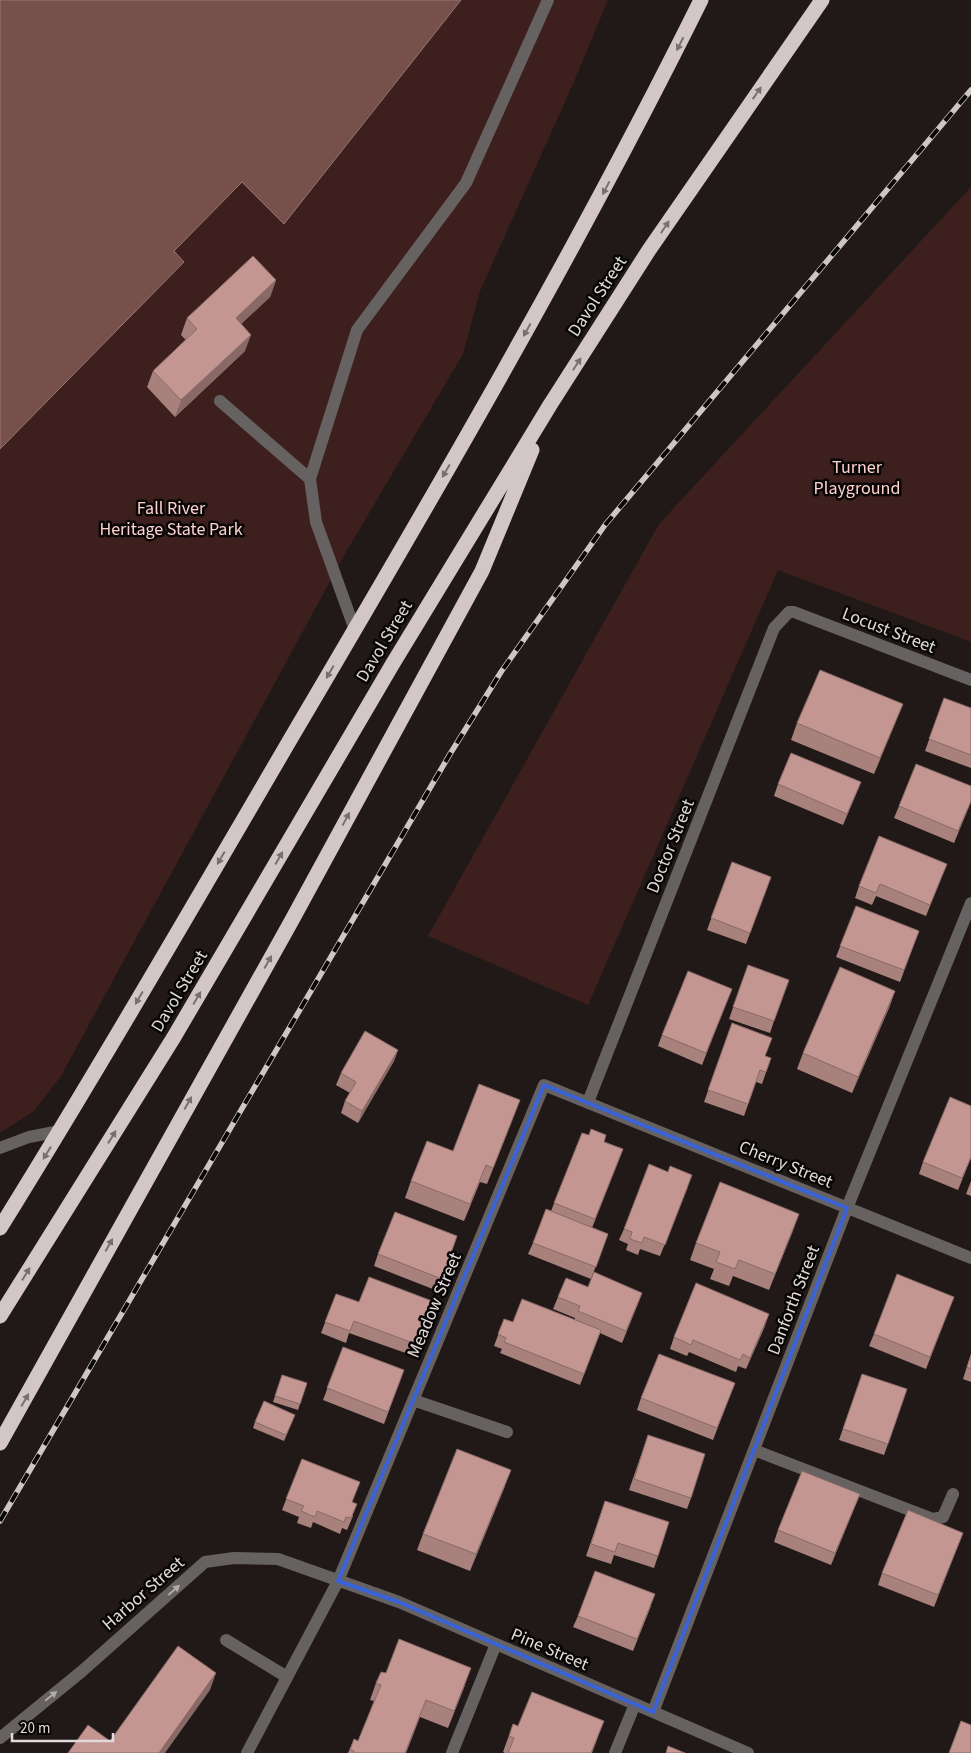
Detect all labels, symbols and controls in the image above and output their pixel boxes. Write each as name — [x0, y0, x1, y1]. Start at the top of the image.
one-way arrow — [675, 36, 684, 51]
one-way arrow — [752, 86, 762, 100]
one-way arrow — [602, 181, 610, 196]
one-way arrow — [660, 220, 670, 234]
street label: Davol Street — [562, 251, 633, 341]
one-way arrow — [522, 324, 531, 337]
one-way arrow — [572, 357, 581, 370]
park label: Turner Playground — [814, 455, 900, 501]
one-way arrow — [442, 464, 450, 479]
park label: Fall River Heritage State Park — [99, 496, 243, 542]
street label: Davol Street — [350, 596, 419, 687]
street label: Locust Street — [838, 601, 939, 660]
one-way arrow — [326, 666, 335, 679]
street label: Doctor Street — [640, 795, 701, 897]
one-way arrow — [342, 812, 350, 826]
one-way arrow — [217, 851, 226, 864]
one-way arrow — [274, 851, 283, 864]
street label: Davol Street — [145, 946, 214, 1037]
one-way arrow — [264, 954, 272, 969]
one-way arrow — [135, 990, 143, 1005]
one-way arrow — [193, 991, 201, 1005]
one-way arrow — [184, 1096, 192, 1111]
one-way arrow — [108, 1130, 117, 1143]
street label: Cherry Street — [735, 1134, 836, 1195]
one-way arrow — [43, 1146, 52, 1159]
one-way arrow — [104, 1238, 113, 1252]
street label: Danforth Street — [761, 1242, 826, 1359]
street label: Meadow Street — [401, 1249, 468, 1362]
one-way arrow — [21, 1268, 31, 1281]
one-way arrow — [20, 1394, 29, 1407]
street label: Harbor Street — [97, 1551, 190, 1636]
one-way arrow — [168, 1584, 181, 1595]
street label: Pine Street — [507, 1622, 592, 1677]
one-way arrow — [45, 1690, 57, 1702]
scale bar — [12, 1710, 114, 1742]
text: 20 m — [20, 1718, 50, 1739]

